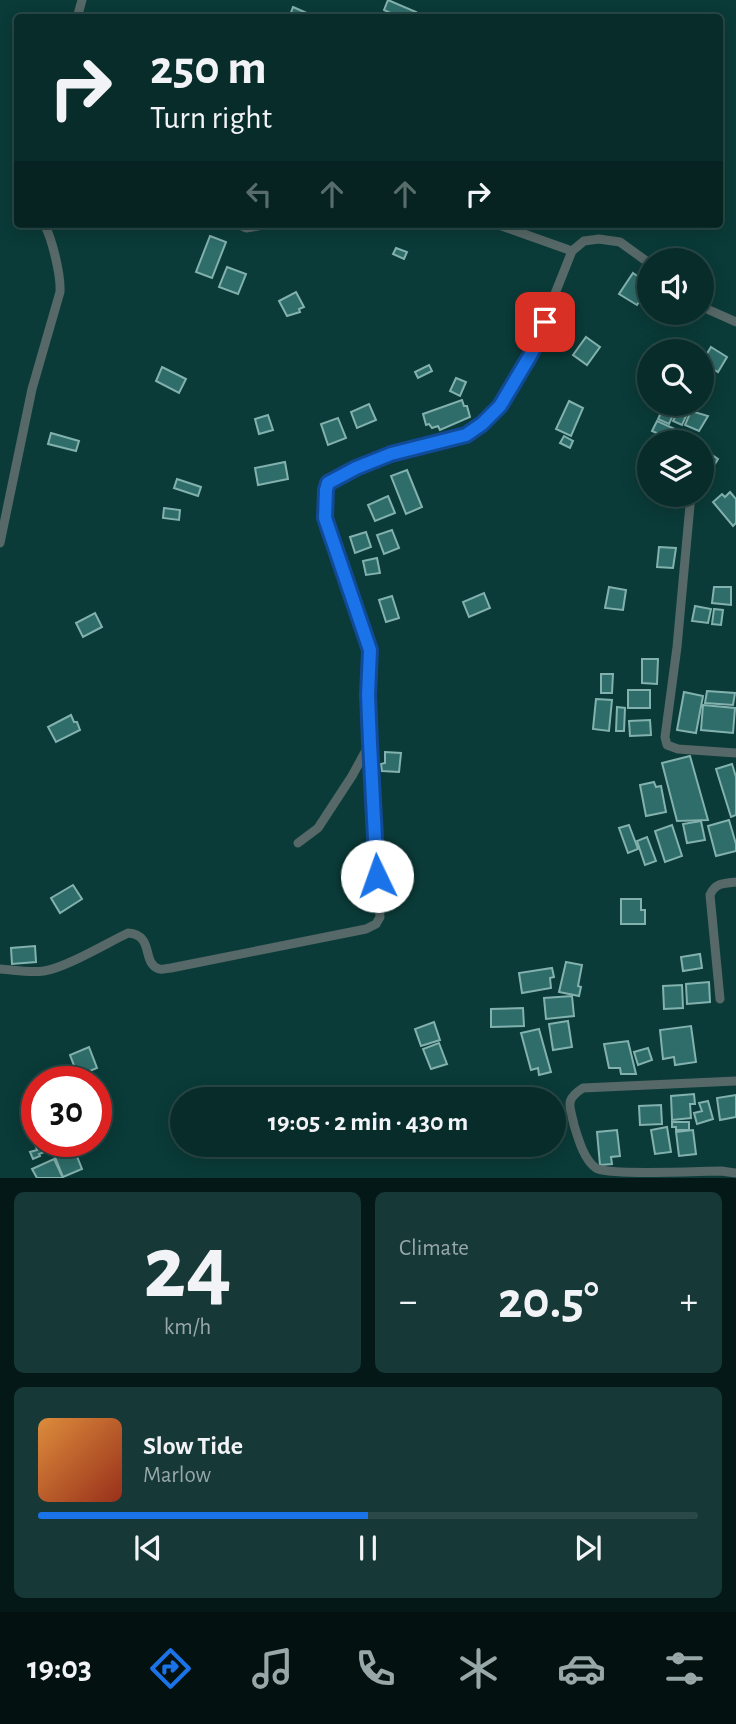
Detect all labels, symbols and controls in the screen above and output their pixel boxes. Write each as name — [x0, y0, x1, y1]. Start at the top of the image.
icon: right — [35, 42, 126, 133]
text: 250 m — [150, 44, 267, 93]
text: Turn right — [150, 102, 272, 134]
icon: left — [240, 175, 278, 213]
icon: ahead — [313, 175, 351, 213]
icon: ahead — [386, 175, 424, 213]
icon: right — [459, 175, 497, 213]
map controls — [637, 248, 714, 507]
button: sound — [637, 248, 714, 325]
pin — [515, 292, 575, 352]
icon: arrive — [526, 303, 564, 341]
button: search — [637, 339, 714, 416]
button: layers — [637, 430, 714, 507]
position arrow — [340, 839, 414, 913]
speed limit sign: 30 — [21, 1066, 112, 1157]
text: 19:05 · 2 min · 430 m — [268, 1109, 468, 1135]
text: 24 — [143, 1223, 232, 1314]
text: Climate — [399, 1237, 469, 1260]
text: 20.5° — [498, 1275, 599, 1327]
text: − — [399, 1283, 417, 1321]
text: + — [680, 1283, 698, 1321]
text: km/h — [164, 1316, 211, 1339]
text: Slow Tide — [143, 1433, 243, 1459]
text: Marlow — [143, 1464, 211, 1487]
icon: previous — [129, 1529, 167, 1567]
icon: pause — [349, 1529, 387, 1567]
icon: next — [569, 1529, 607, 1567]
icon: directions — [146, 1644, 195, 1693]
icon: music — [248, 1644, 297, 1693]
icon: phone — [351, 1644, 400, 1693]
icon: climate — [454, 1644, 503, 1693]
icon: car — [557, 1644, 606, 1693]
icon: filters — [660, 1644, 709, 1693]
text: 19:03 — [27, 1652, 92, 1684]

